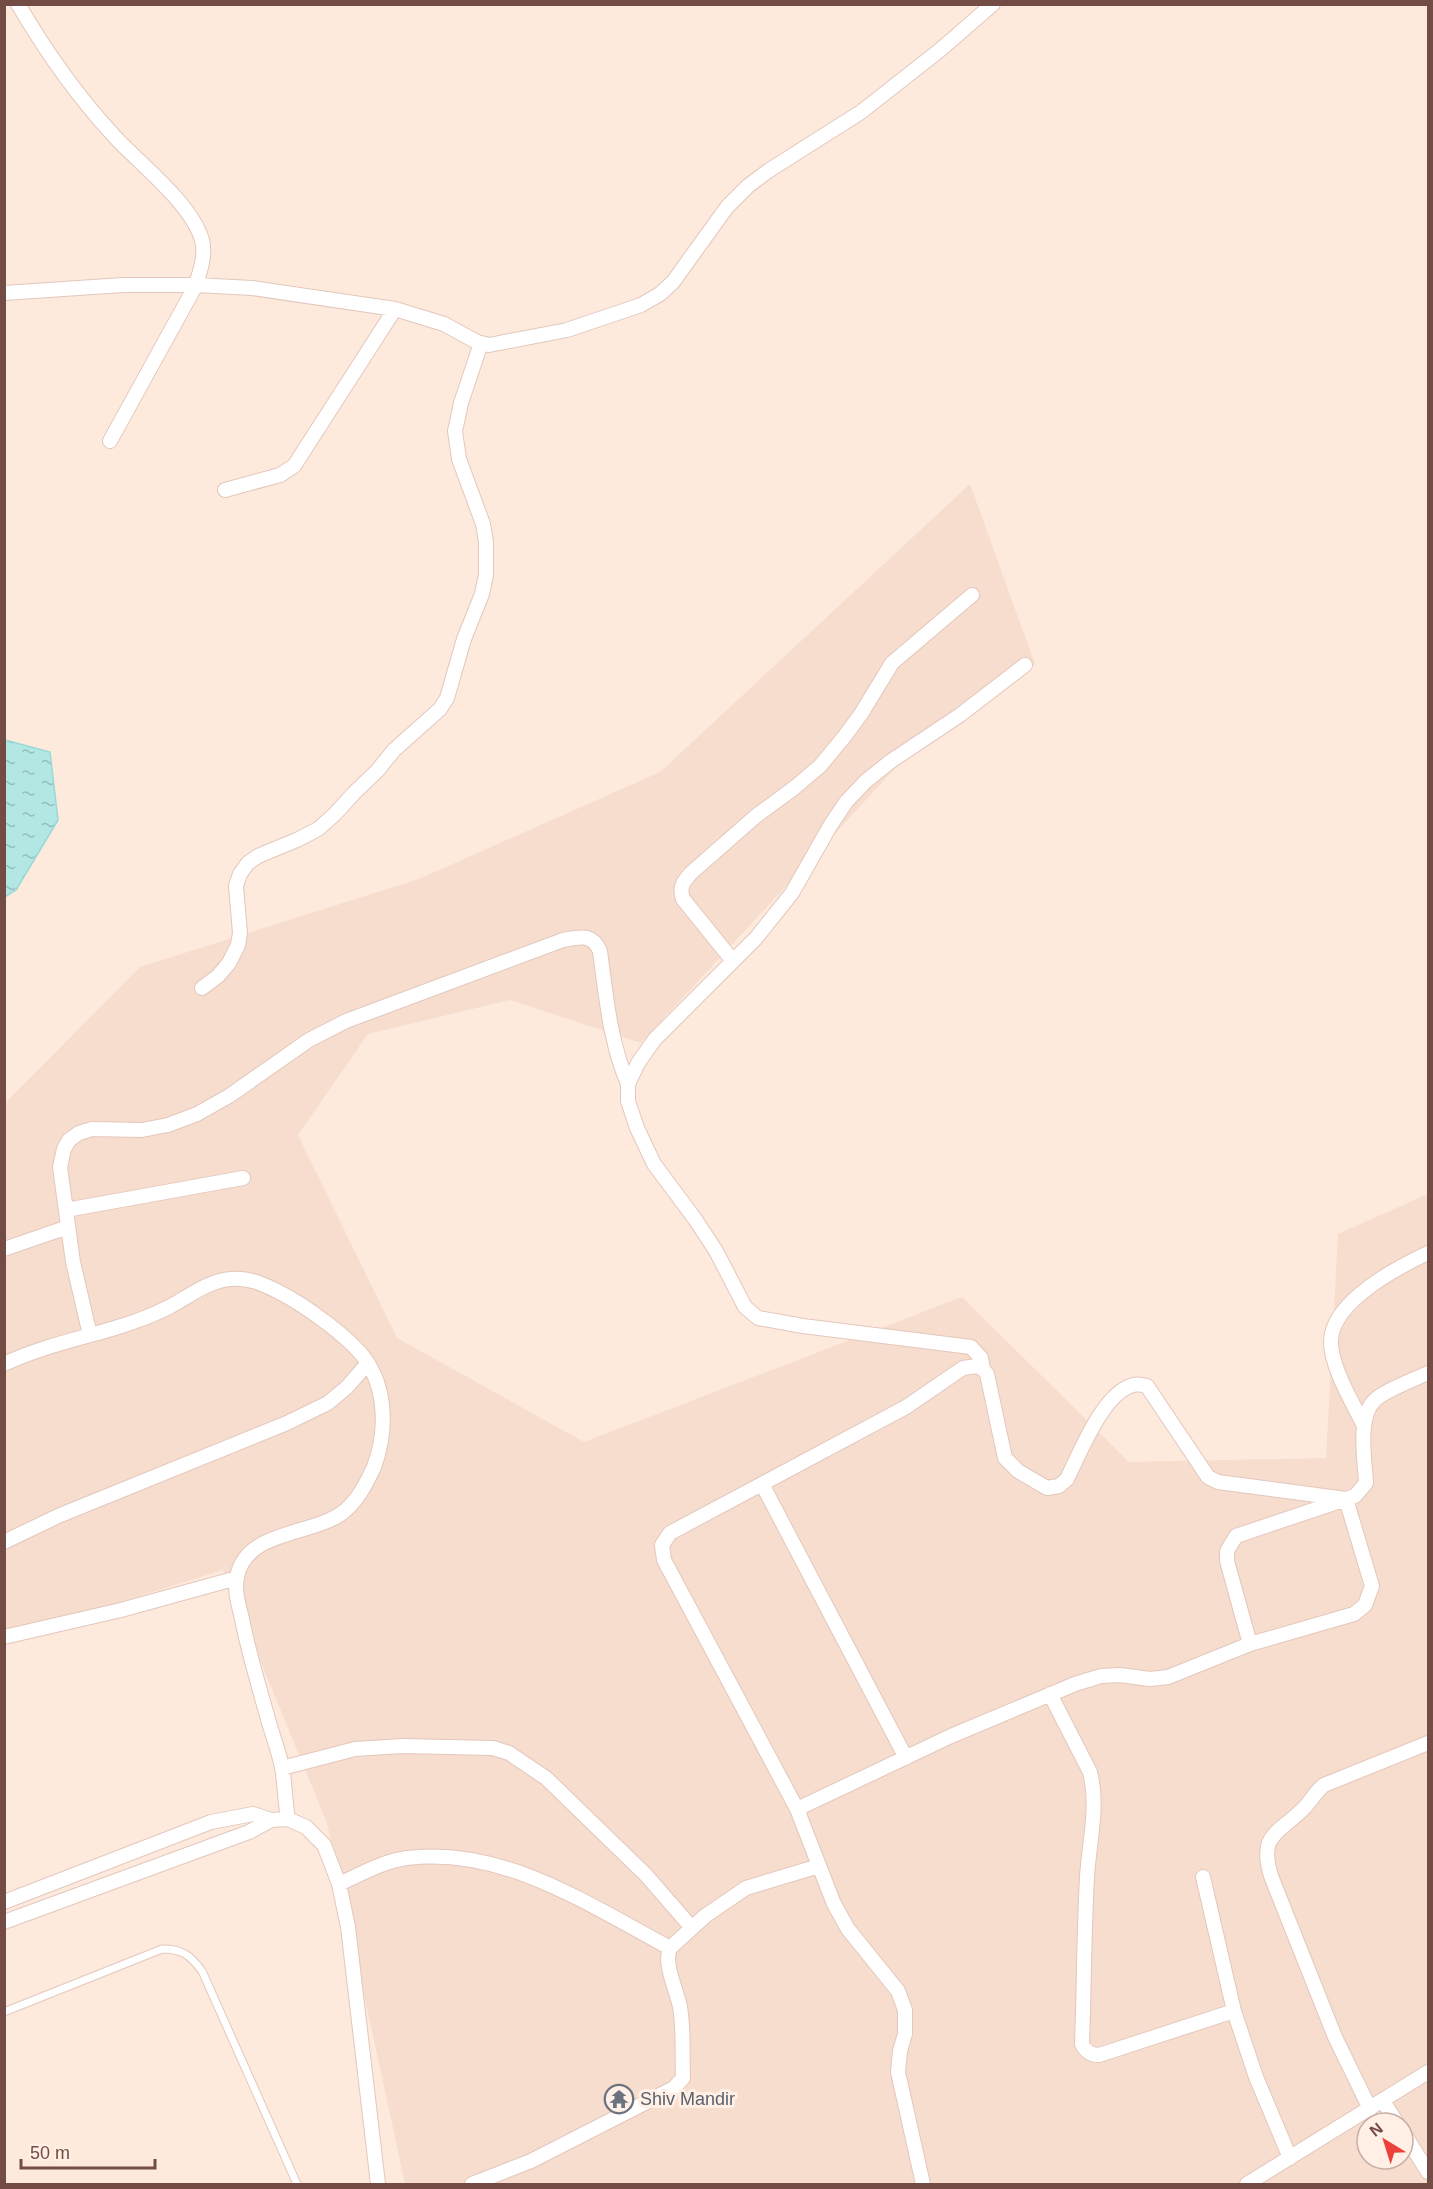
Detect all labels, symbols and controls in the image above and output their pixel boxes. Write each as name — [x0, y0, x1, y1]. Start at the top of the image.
temple icon: Shiv Mandir — [603, 2083, 635, 2115]
place label: Shiv Mandir — [640, 2089, 735, 2109]
north arrow — [1355, 2111, 1415, 2171]
text: N — [1366, 2119, 1386, 2140]
scale bar — [21, 2132, 154, 2170]
text: 50 m — [30, 2143, 70, 2163]

